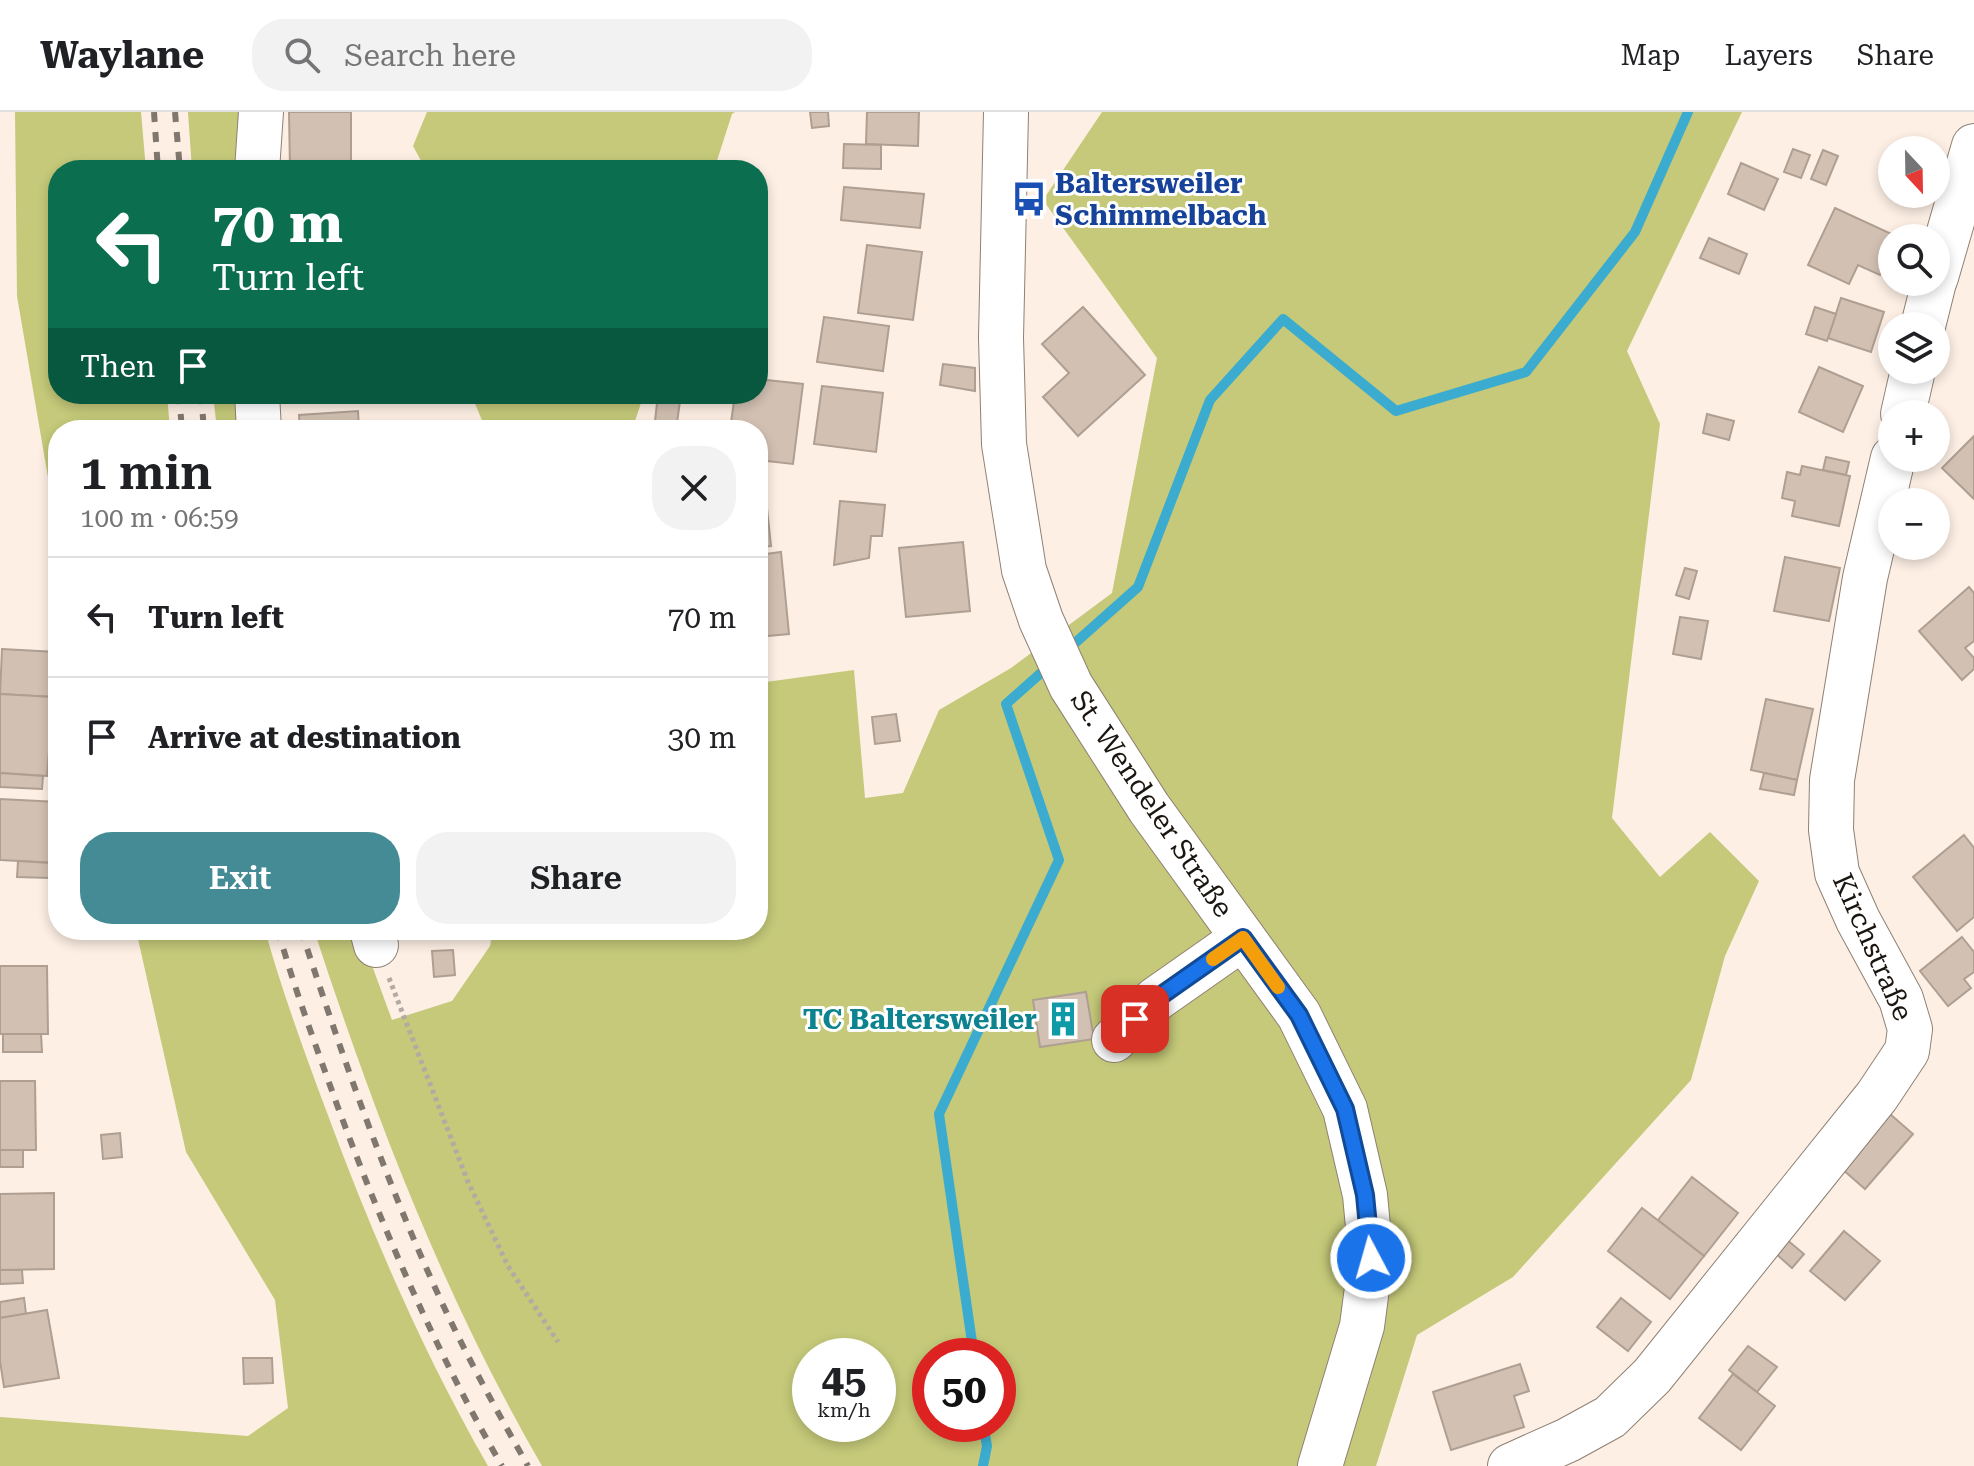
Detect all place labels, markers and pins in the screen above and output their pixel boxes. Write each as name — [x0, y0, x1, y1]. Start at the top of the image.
place label: Baltersweiler Schimmelbach — [1055, 167, 1267, 232]
bus stop icon: Baltersweiler Schimmelbach — [1010, 180, 1048, 218]
pin — [1101, 985, 1169, 1053]
building icon: TC Baltersweiler — [1044, 1000, 1082, 1038]
place label: TC Baltersweiler — [803, 1003, 1037, 1036]

